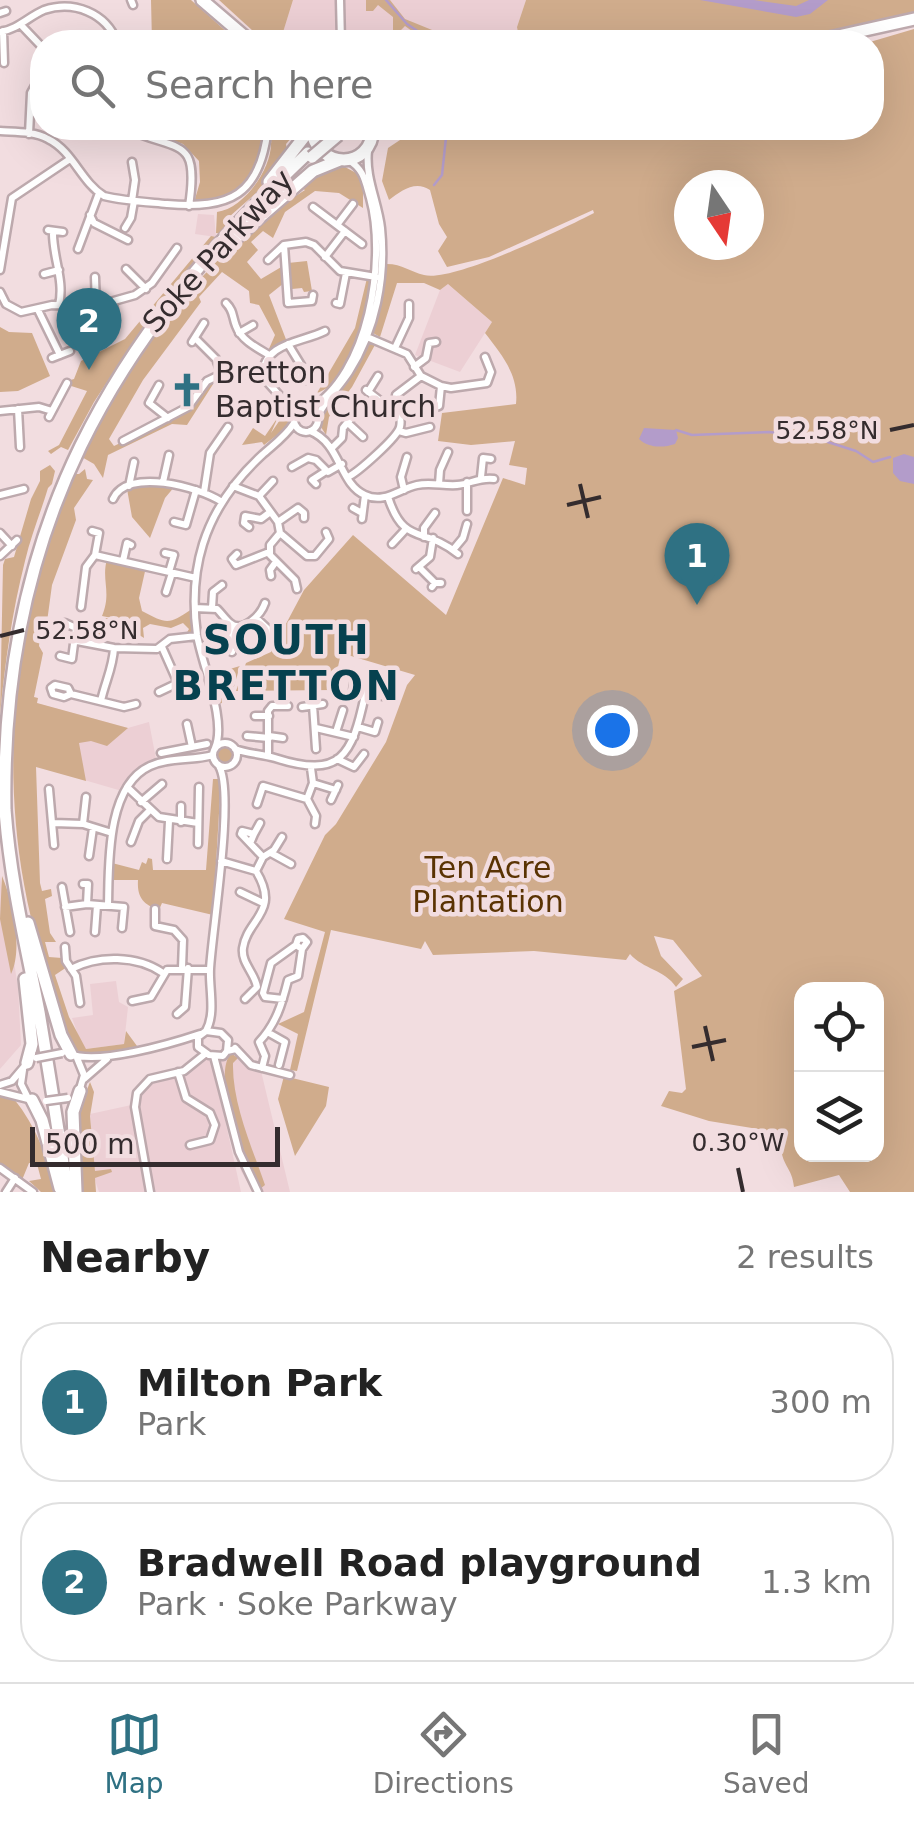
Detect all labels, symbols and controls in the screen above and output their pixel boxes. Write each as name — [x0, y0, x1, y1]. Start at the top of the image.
search box — [30, 30, 884, 140]
icon: search — [65, 58, 120, 113]
text: Search here — [145, 63, 373, 107]
street label: Soke Parkway — [135, 162, 300, 339]
north arrow — [674, 170, 764, 260]
pin: 2 — [56, 288, 122, 370]
place label: Bretton Baptist Church — [215, 355, 436, 424]
church icon: Bretton Baptist Church — [168, 371, 206, 409]
text: 52.58°N — [776, 416, 878, 445]
pin: 1 — [664, 522, 730, 605]
text: 52.58°N — [36, 616, 138, 645]
district label: SOUTH BRETTON — [172, 617, 402, 709]
your location — [587, 705, 638, 756]
park label: Ten Acre Plantation — [412, 850, 564, 919]
map controls — [794, 982, 884, 1162]
button: locate — [794, 982, 884, 1072]
button: layers — [794, 1072, 884, 1162]
scale bar — [30, 1122, 280, 1166]
text: 500 m — [45, 1128, 135, 1161]
text: 0.30°W — [692, 1128, 784, 1157]
text: Nearby — [40, 1233, 210, 1282]
text: 2 results — [736, 1238, 874, 1276]
text: Milton Park — [137, 1361, 382, 1405]
text: 1 — [63, 1383, 86, 1421]
text: 300 m — [770, 1383, 872, 1421]
text: Park — [137, 1405, 206, 1443]
text: Bradwell Road playground — [137, 1541, 702, 1585]
text: 2 — [63, 1563, 86, 1601]
text: 1.3 km — [761, 1563, 872, 1601]
text: Park · Soke Parkway — [137, 1585, 458, 1623]
tab: Map — [105, 1707, 164, 1800]
tab: Directions — [373, 1707, 514, 1800]
tab: Saved — [723, 1707, 809, 1800]

